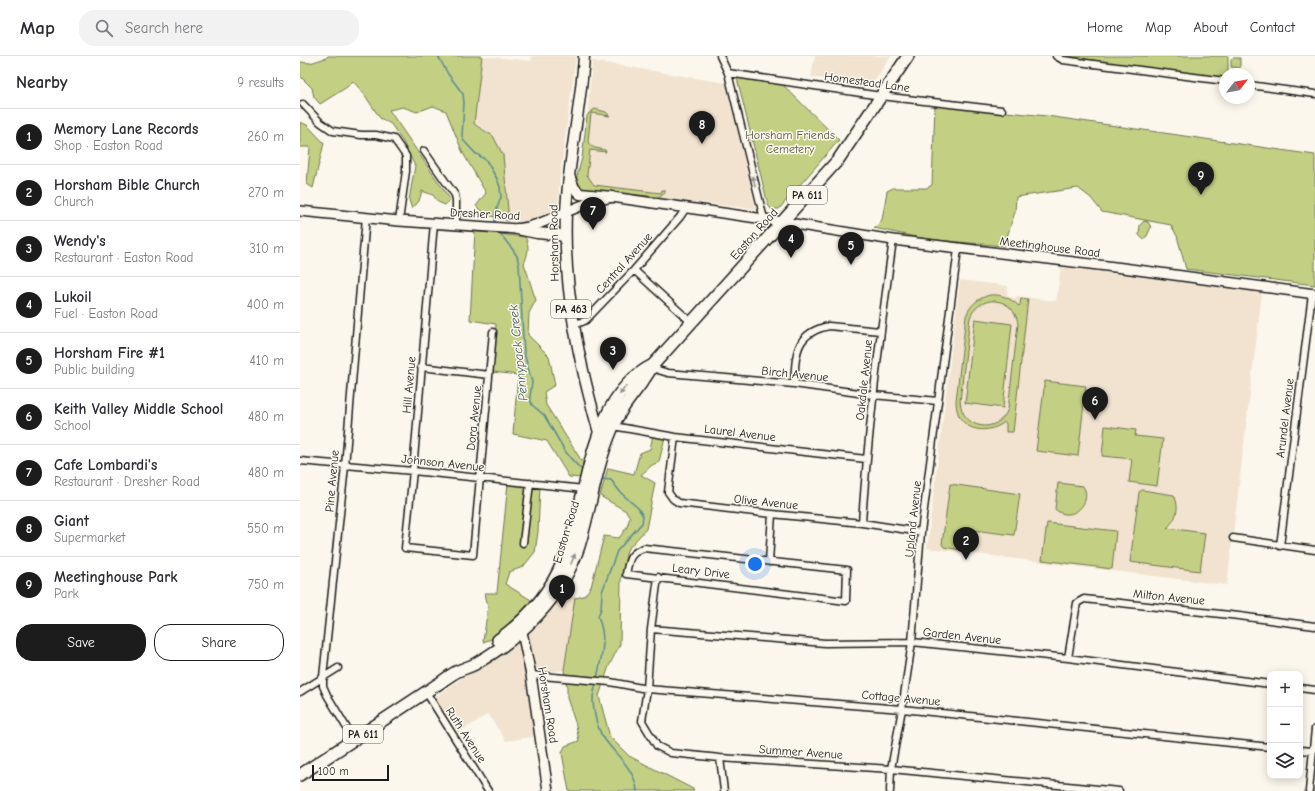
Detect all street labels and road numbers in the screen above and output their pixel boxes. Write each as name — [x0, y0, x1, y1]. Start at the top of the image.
street label: Homestead Lane — [823, 69, 911, 95]
road number: PA 611 — [787, 186, 827, 204]
street label: Horsham Road — [546, 204, 562, 282]
street label: Dresher Road — [450, 205, 520, 223]
street label: Easton Road — [727, 205, 781, 263]
street label: Central Avenue — [593, 230, 655, 296]
street label: Meetinghouse Road — [999, 234, 1101, 260]
road number: PA 463 — [551, 300, 591, 318]
street label: Oakdale Avenue — [853, 339, 875, 421]
street label: Hill Avenue — [400, 356, 418, 414]
street label: Birch Avenue — [761, 364, 829, 384]
street label: Arundel Avenue — [1273, 377, 1297, 459]
street label: Dora Avenue — [464, 385, 484, 451]
street label: Laurel Avenue — [703, 422, 777, 444]
street label: Pine Avenue — [322, 449, 342, 513]
street label: Johnson Avenue — [401, 452, 485, 474]
street label: Upland Avenue — [902, 480, 924, 558]
street label: Olive Avenue — [733, 492, 799, 512]
street label: Easton Road — [550, 499, 582, 565]
street label: Leary Drive — [671, 561, 731, 581]
street label: Milton Avenue — [1132, 586, 1206, 608]
street label: Garden Avenue — [922, 625, 1002, 647]
street label: Horsham Road — [535, 666, 561, 744]
street label: Cottage Avenue — [861, 688, 941, 708]
street label: Ruth Avenue — [443, 704, 489, 766]
road number: PA 611 — [343, 725, 383, 743]
street label: Summer Avenue — [759, 742, 843, 762]

